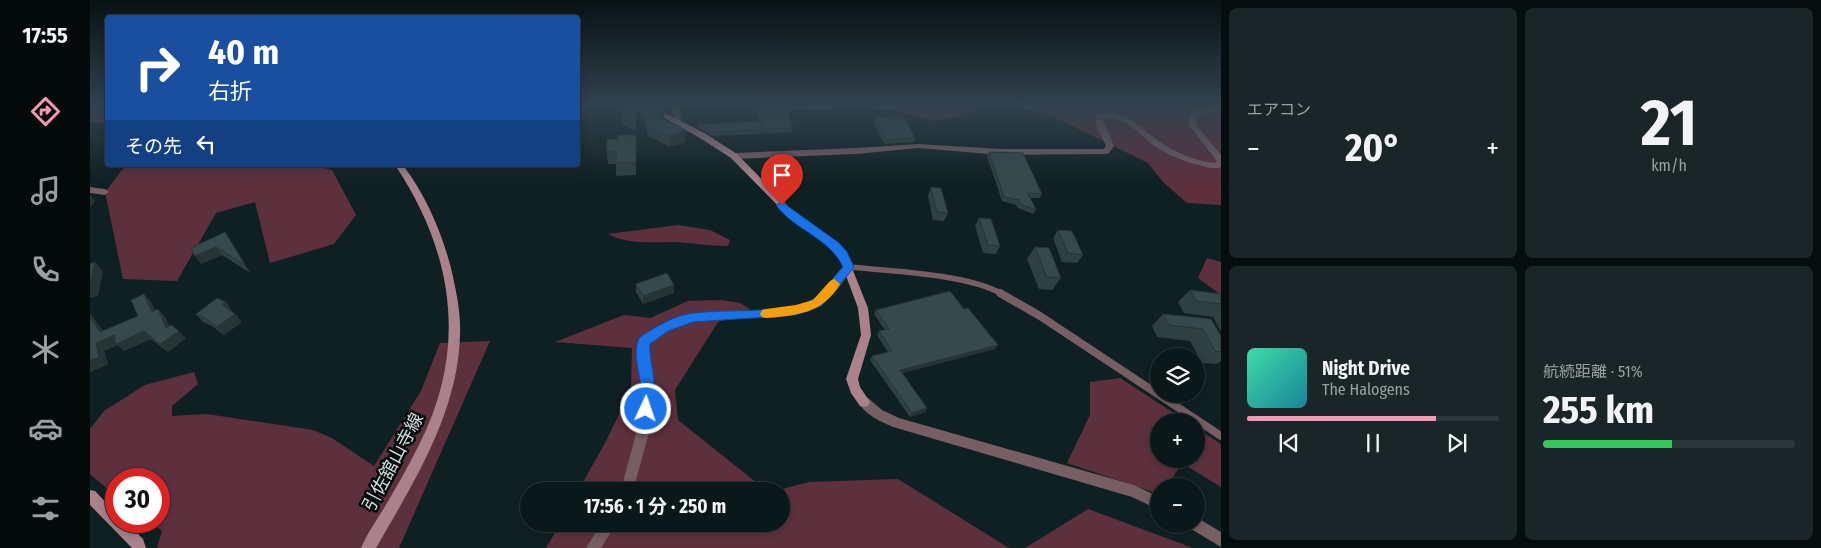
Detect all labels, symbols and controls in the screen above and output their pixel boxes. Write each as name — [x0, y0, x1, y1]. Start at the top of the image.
text: 17:55 — [22, 22, 68, 49]
text: 40 m — [208, 31, 279, 73]
icon: right — [125, 35, 190, 100]
text: 右折 — [208, 78, 252, 105]
text: 21 — [1641, 84, 1697, 162]
icon: directions — [28, 94, 63, 129]
text: エアコン — [1247, 100, 1311, 119]
text: 20° — [1345, 125, 1401, 171]
icon: left — [192, 130, 220, 158]
text: − — [1247, 132, 1260, 165]
text: + — [1486, 132, 1499, 165]
text: その先 — [125, 135, 182, 158]
pin — [761, 154, 803, 205]
text: km/h — [1651, 156, 1687, 175]
icon: arrive — [768, 161, 796, 189]
icon: music — [28, 173, 63, 208]
icon: phone — [28, 252, 63, 287]
icon: climate — [28, 332, 63, 367]
map controls — [1150, 348, 1205, 533]
button: layers — [1150, 348, 1205, 403]
text: Night Drive — [1322, 357, 1410, 380]
text: 航続距離 · 51% — [1543, 362, 1643, 381]
text: The Halogens — [1322, 380, 1410, 399]
position arrow — [619, 382, 671, 434]
text: 255 km — [1543, 387, 1654, 433]
street label: 引佐舘山寺線 — [358, 409, 428, 515]
icon: car — [28, 411, 63, 446]
button: + — [1150, 413, 1205, 468]
icon: previous — [1275, 429, 1303, 457]
icon: pause — [1359, 429, 1387, 457]
icon: next — [1443, 429, 1471, 457]
speed limit sign: 30 — [105, 468, 170, 533]
button: − — [1150, 478, 1205, 533]
icon: filters — [28, 491, 63, 526]
text: 17:56 · 1 分 · 250 m — [584, 495, 726, 518]

